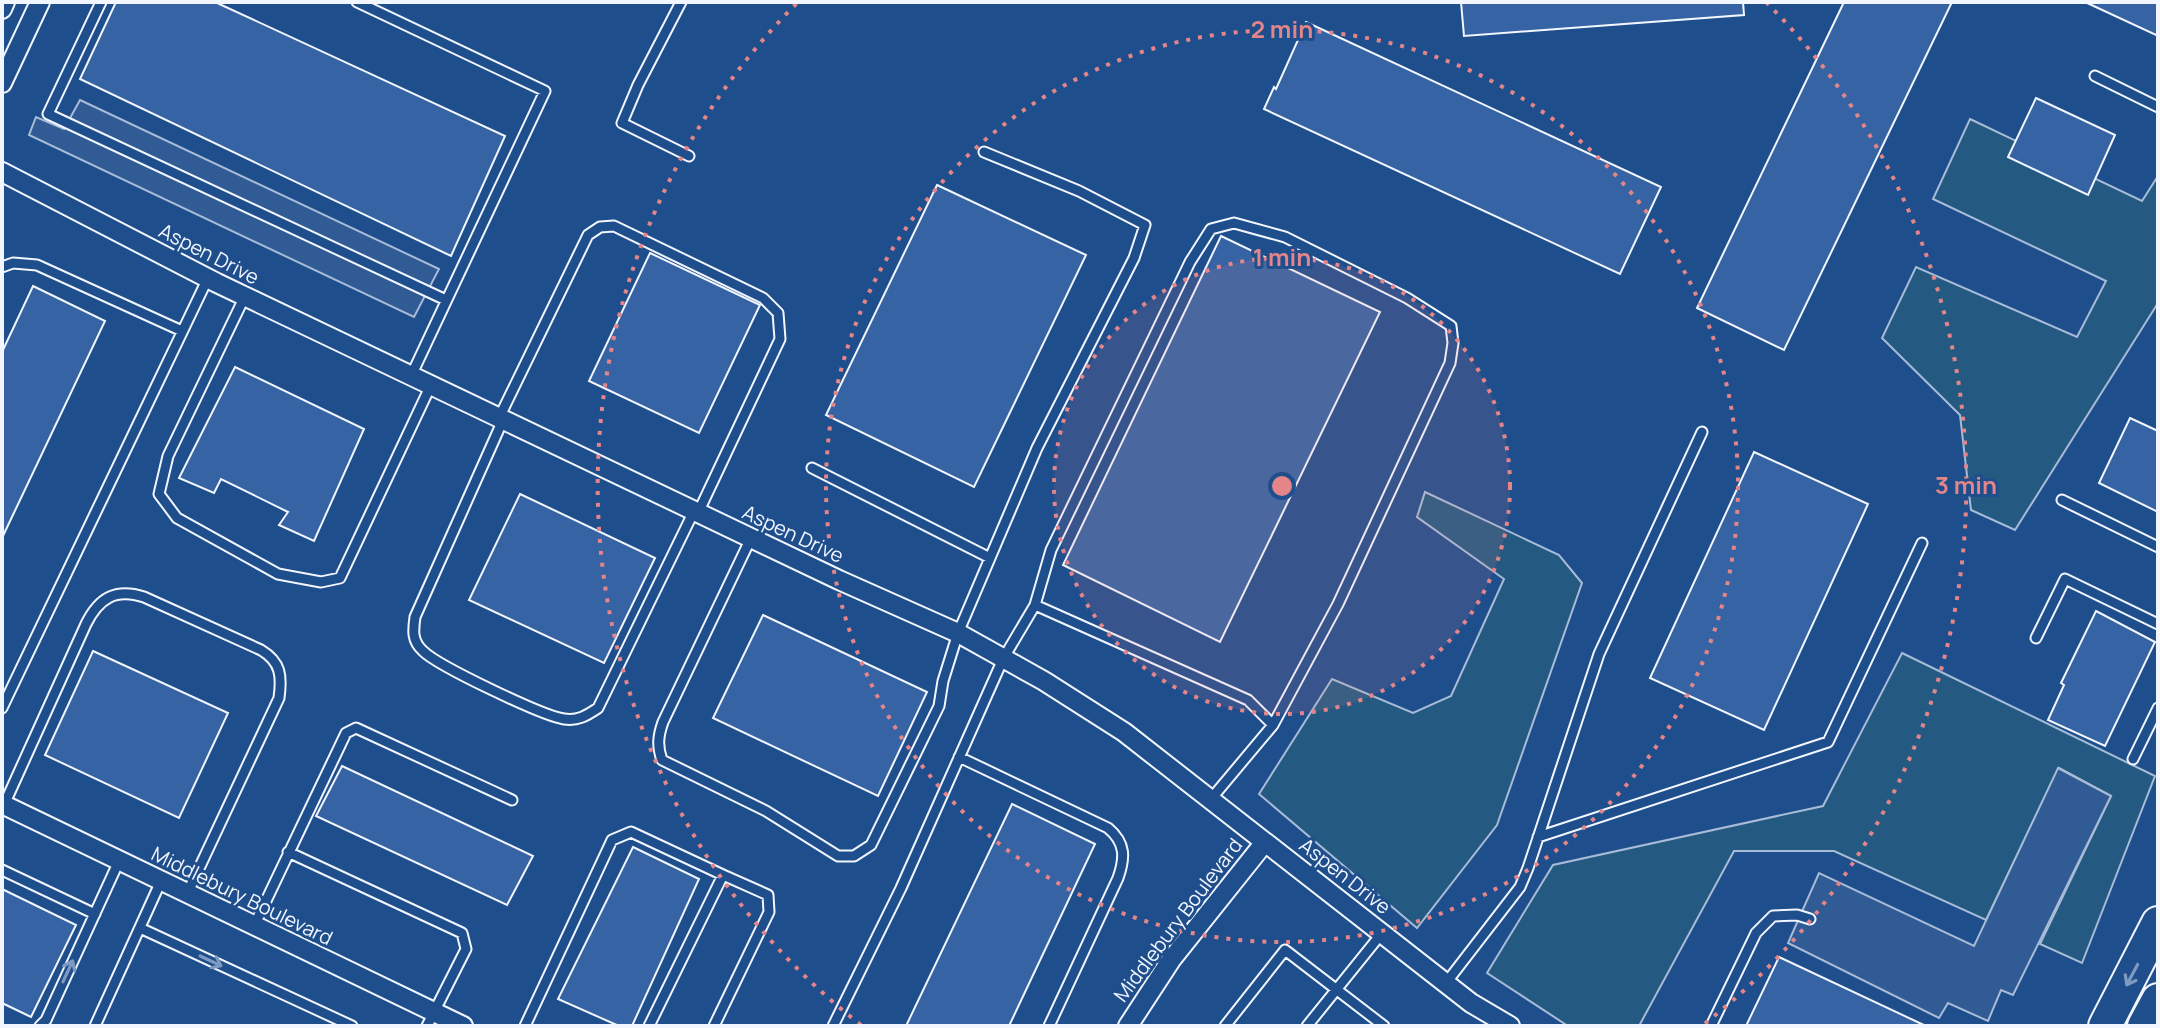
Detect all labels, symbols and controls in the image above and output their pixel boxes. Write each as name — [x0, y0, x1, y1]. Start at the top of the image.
text: 2 min — [1251, 12, 1313, 45]
street label: Aspen Drive — [155, 217, 264, 290]
text: 1 min — [1253, 240, 1311, 273]
text: 3 min — [1935, 468, 1997, 501]
centre of rings — [1268, 472, 1296, 500]
street label: Aspen Drive — [738, 498, 848, 569]
street label: Aspen Drive — [1294, 831, 1397, 920]
street label: Middlebury Boulevard — [1107, 832, 1248, 1007]
street label: Middlebury Boulevard — [147, 840, 337, 951]
one-way arrow — [198, 954, 222, 969]
one-way arrow — [61, 959, 76, 983]
one-way arrow — [2124, 962, 2140, 986]

